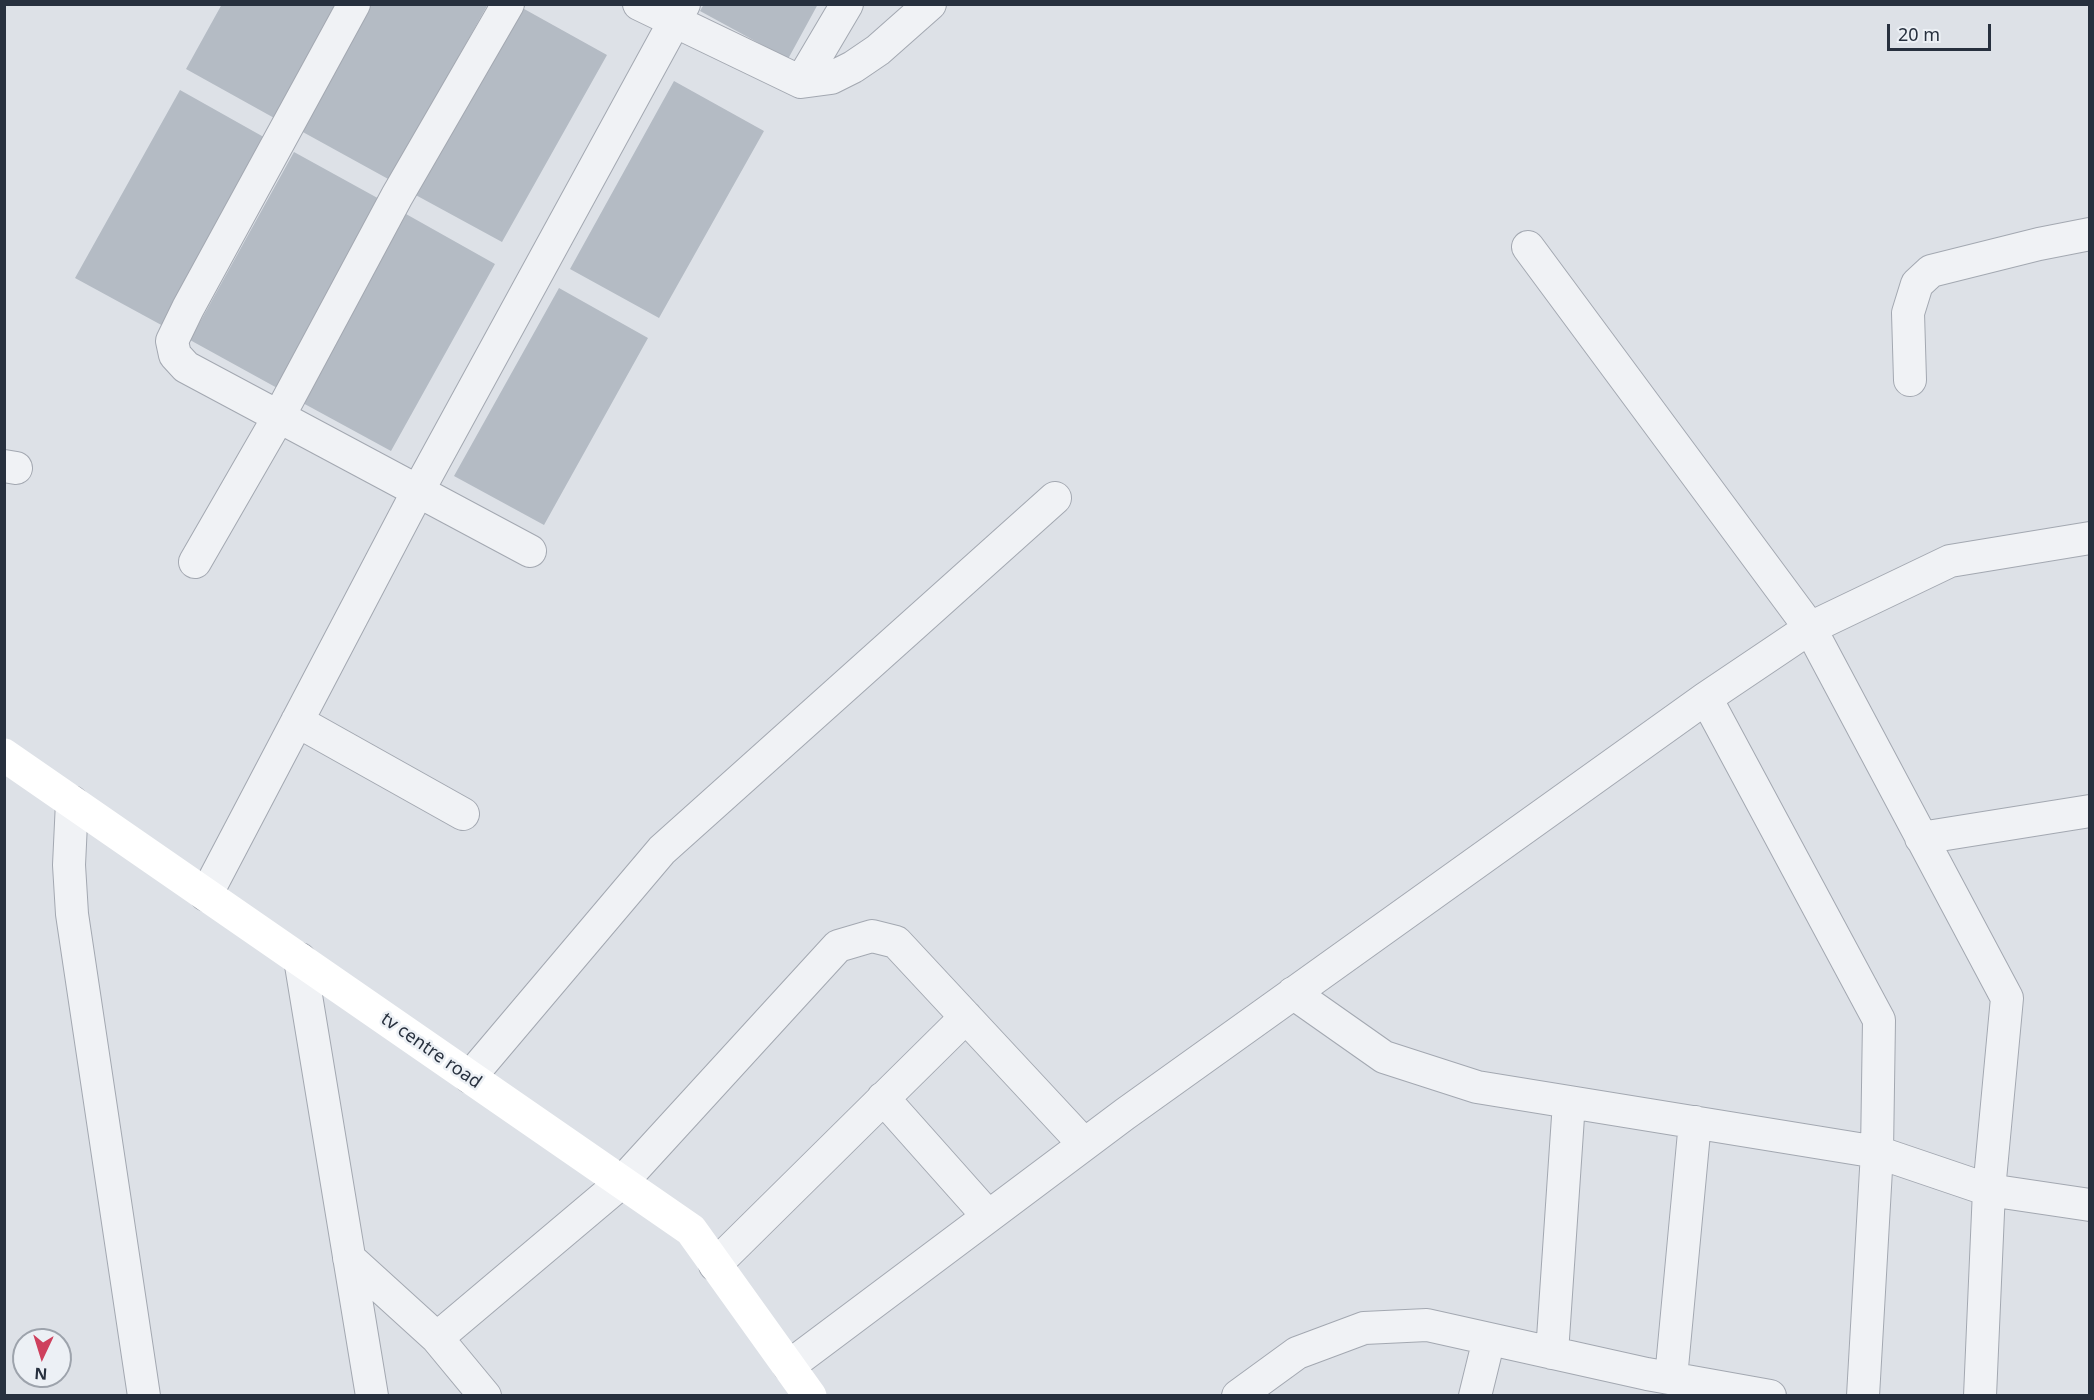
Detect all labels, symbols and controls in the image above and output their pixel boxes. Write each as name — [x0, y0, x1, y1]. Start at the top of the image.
scale bar — [1890, 12, 1994, 50]
text: 20 m — [1898, 22, 1940, 46]
street label: tv centre road — [377, 1008, 485, 1094]
north arrow — [12, 1328, 72, 1388]
text: N — [34, 1363, 48, 1385]

